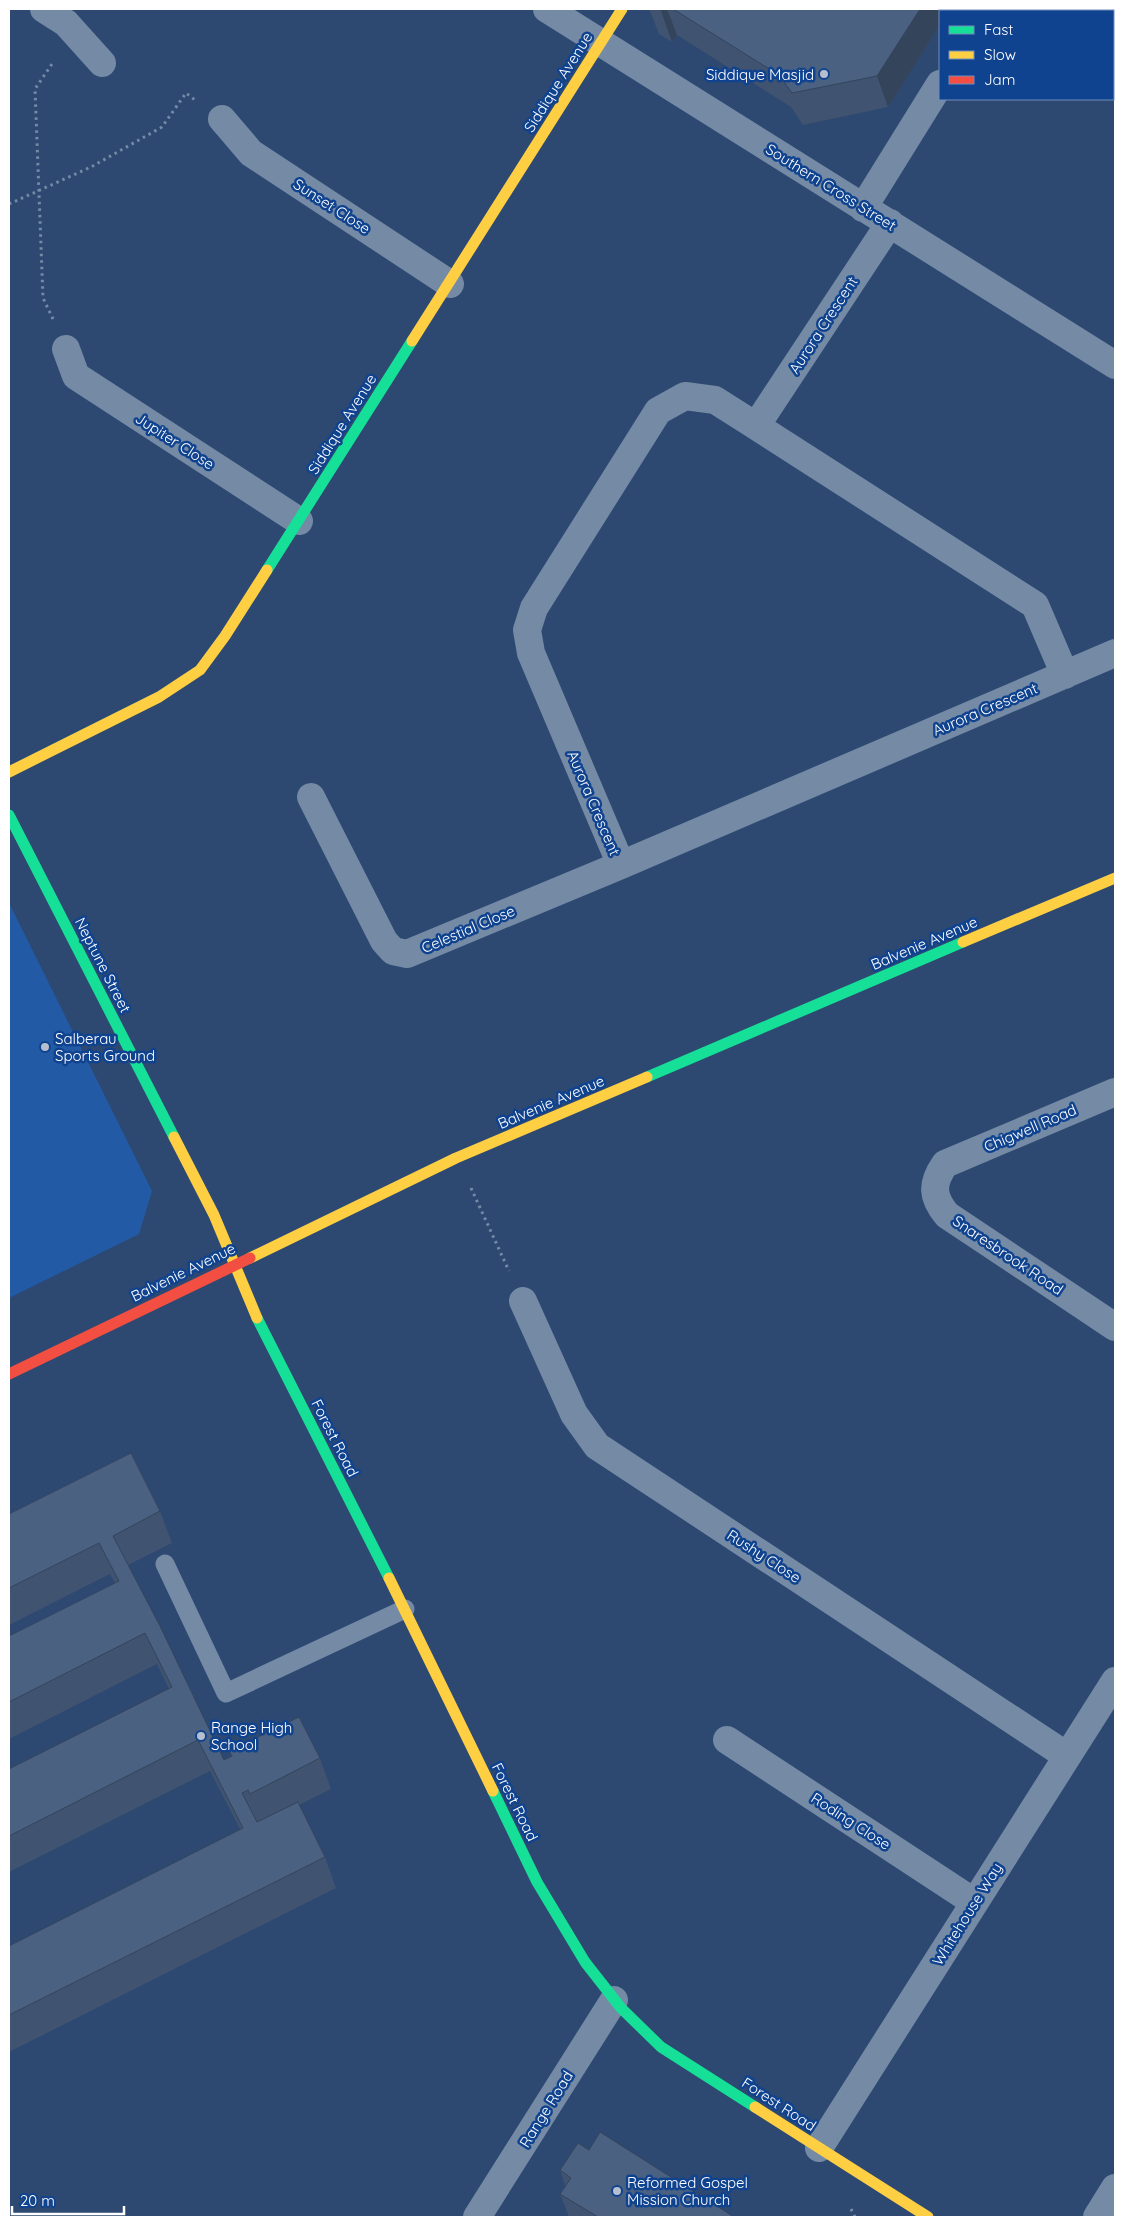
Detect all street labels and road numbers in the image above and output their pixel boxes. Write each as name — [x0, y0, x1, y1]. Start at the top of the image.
street label: Siddique Avenue — [520, 28, 596, 136]
street label: Southern Cross Street — [762, 139, 900, 235]
street label: Sunset Close — [290, 174, 374, 238]
street label: Aurora Crescent — [784, 273, 862, 377]
street label: Siddique Avenue — [304, 370, 380, 478]
street label: Jupiter Close — [132, 408, 218, 474]
street label: Aurora Crescent — [930, 678, 1040, 740]
street label: Aurora Crescent — [563, 748, 625, 858]
street label: Celestial Close — [418, 901, 518, 957]
street label: Balvenie Avenue — [868, 912, 980, 974]
street label: Neptune Street — [71, 914, 135, 1016]
street label: Balvenie Avenue — [495, 1071, 607, 1133]
street label: Chigwell Road — [981, 1100, 1079, 1156]
street label: Snaresbrook Road — [949, 1211, 1067, 1299]
street label: Balvenie Avenue — [128, 1238, 238, 1306]
street label: Forest Road — [307, 1396, 363, 1480]
street label: Rushy Close — [724, 1525, 804, 1587]
street label: Forest Road — [488, 1760, 542, 1844]
street label: Roding Close — [808, 1788, 894, 1854]
street label: Whitehouse Way — [928, 1859, 1006, 1969]
street label: Range Road — [515, 2067, 577, 2151]
street label: Forest Road — [738, 2073, 820, 2135]

